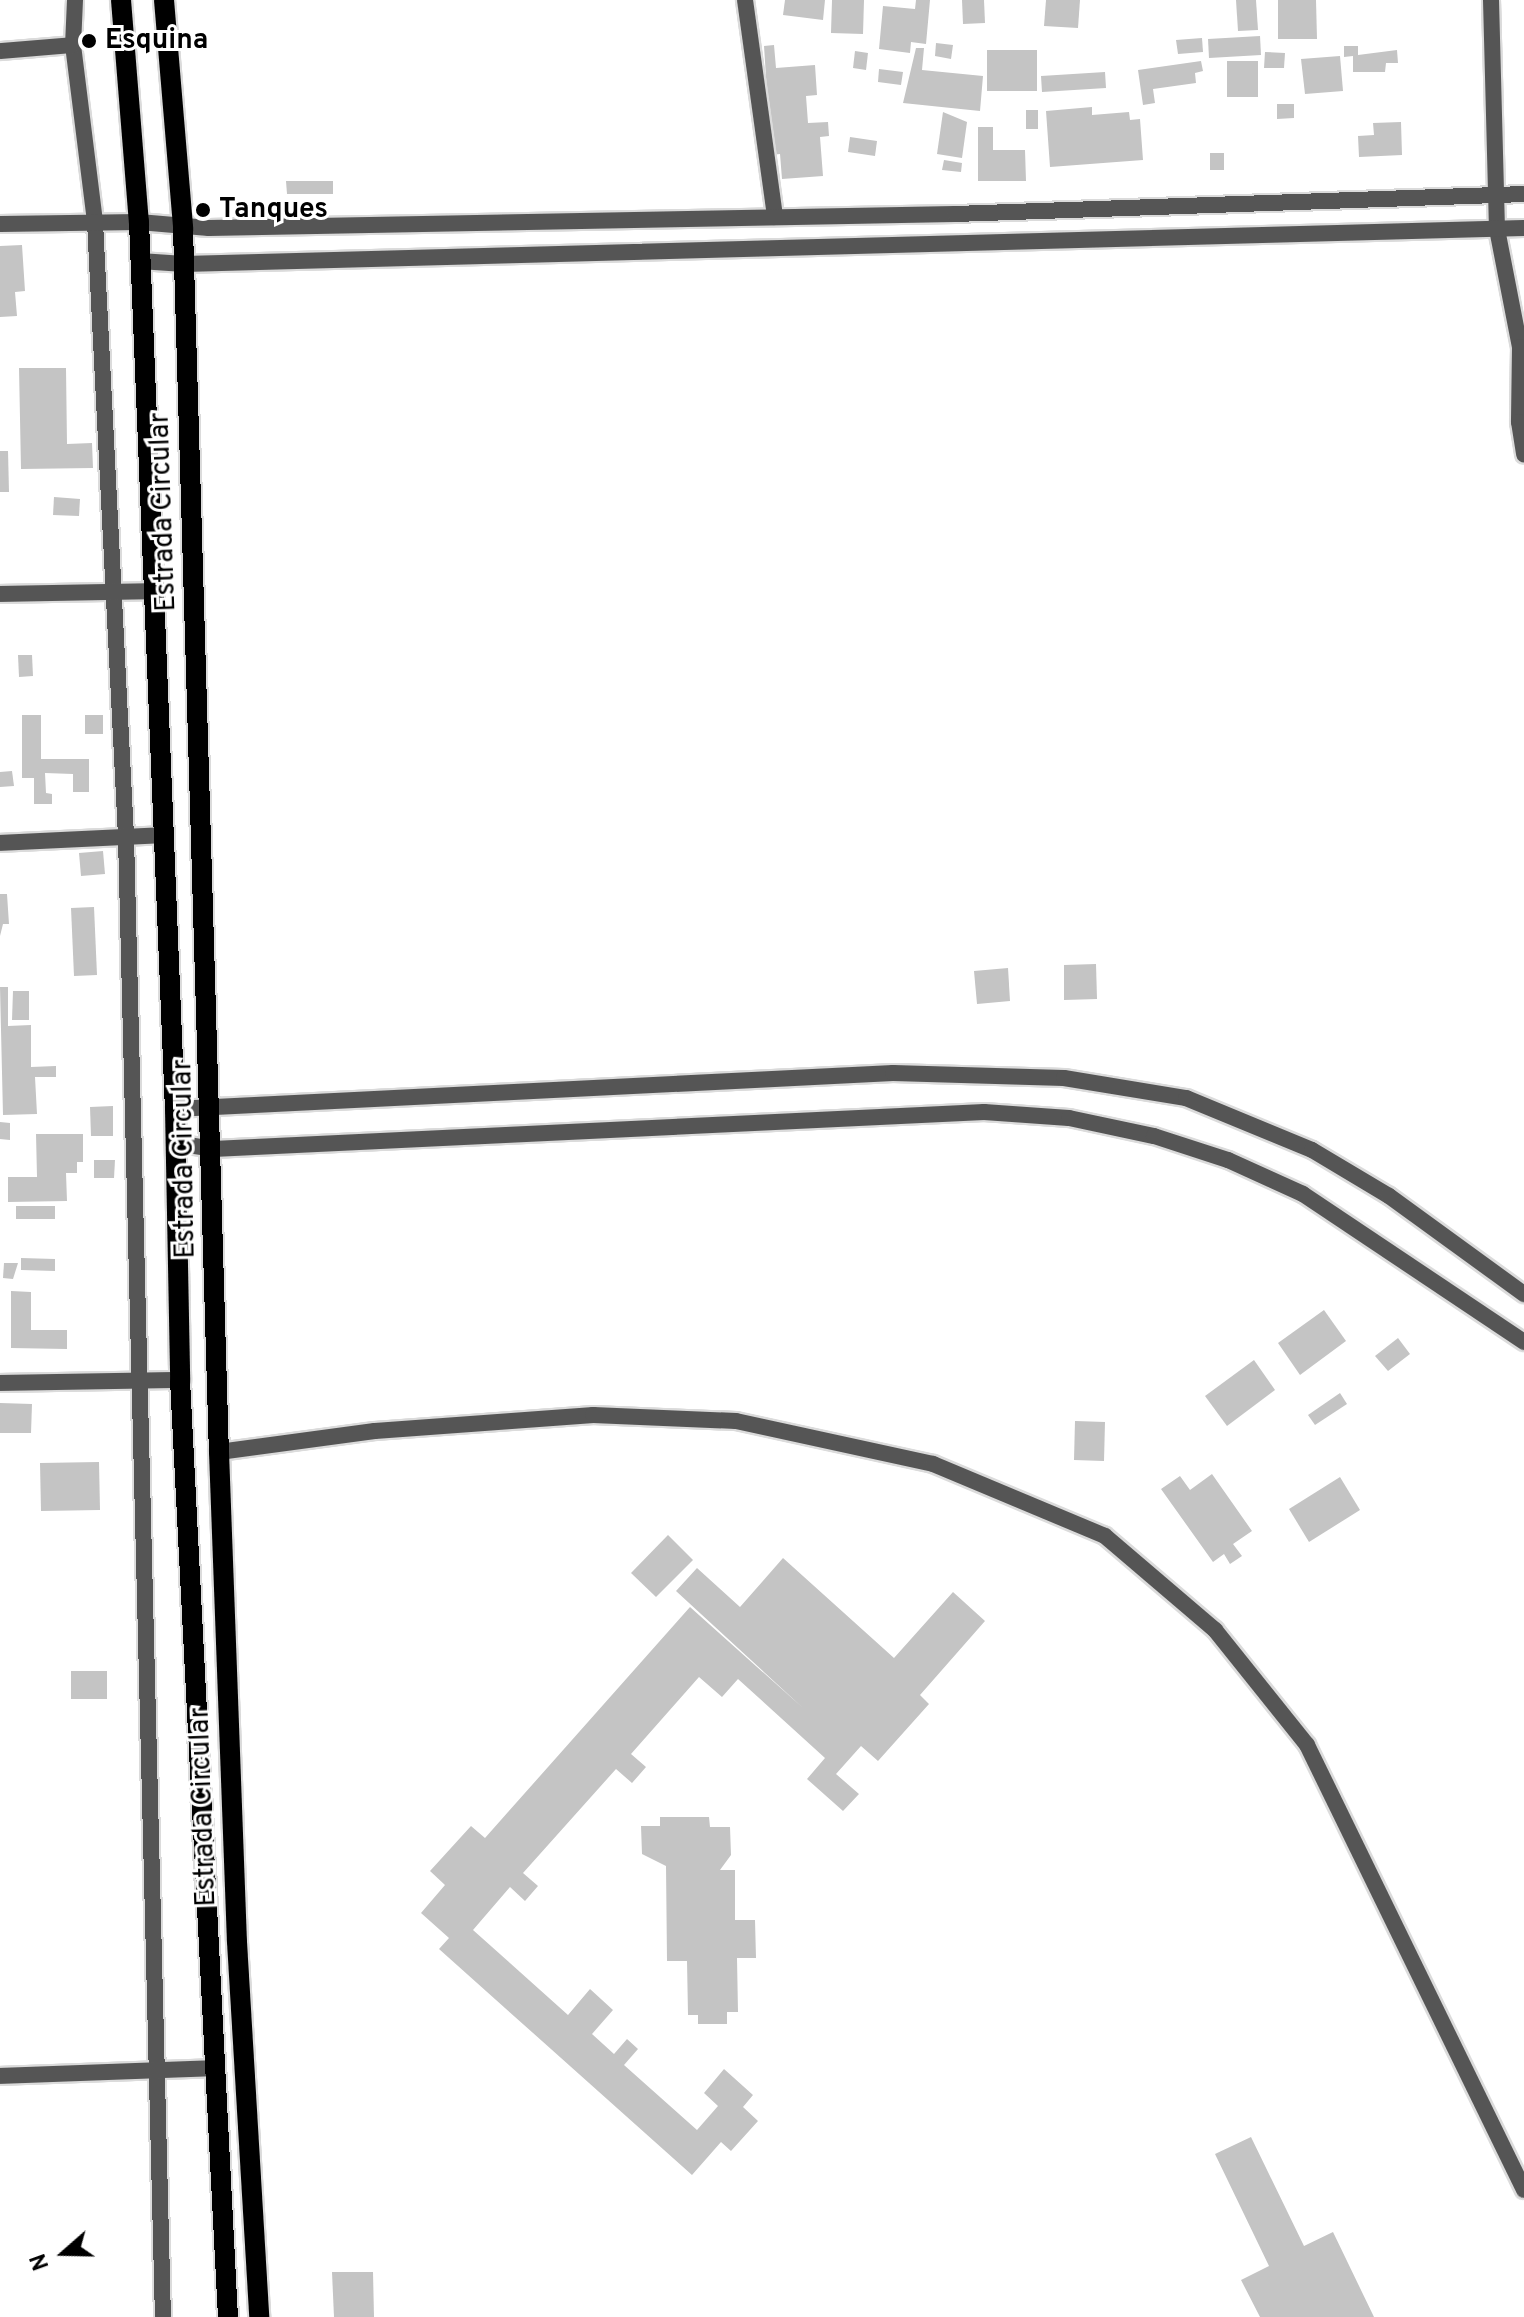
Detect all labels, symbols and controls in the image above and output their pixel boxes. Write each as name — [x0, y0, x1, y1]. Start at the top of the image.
place label: Esquina — [105, 24, 208, 58]
marker: Esquina — [80, 32, 98, 50]
place label: Tanques — [219, 193, 328, 227]
marker: Tanques — [194, 201, 212, 219]
street label: Estrada Circular — [144, 412, 184, 612]
street label: Estrada Circular — [166, 1059, 204, 1259]
street label: Estrada Circular — [184, 1707, 224, 1907]
north arrow — [24, 2213, 104, 2293]
text: N — [26, 2249, 56, 2273]

